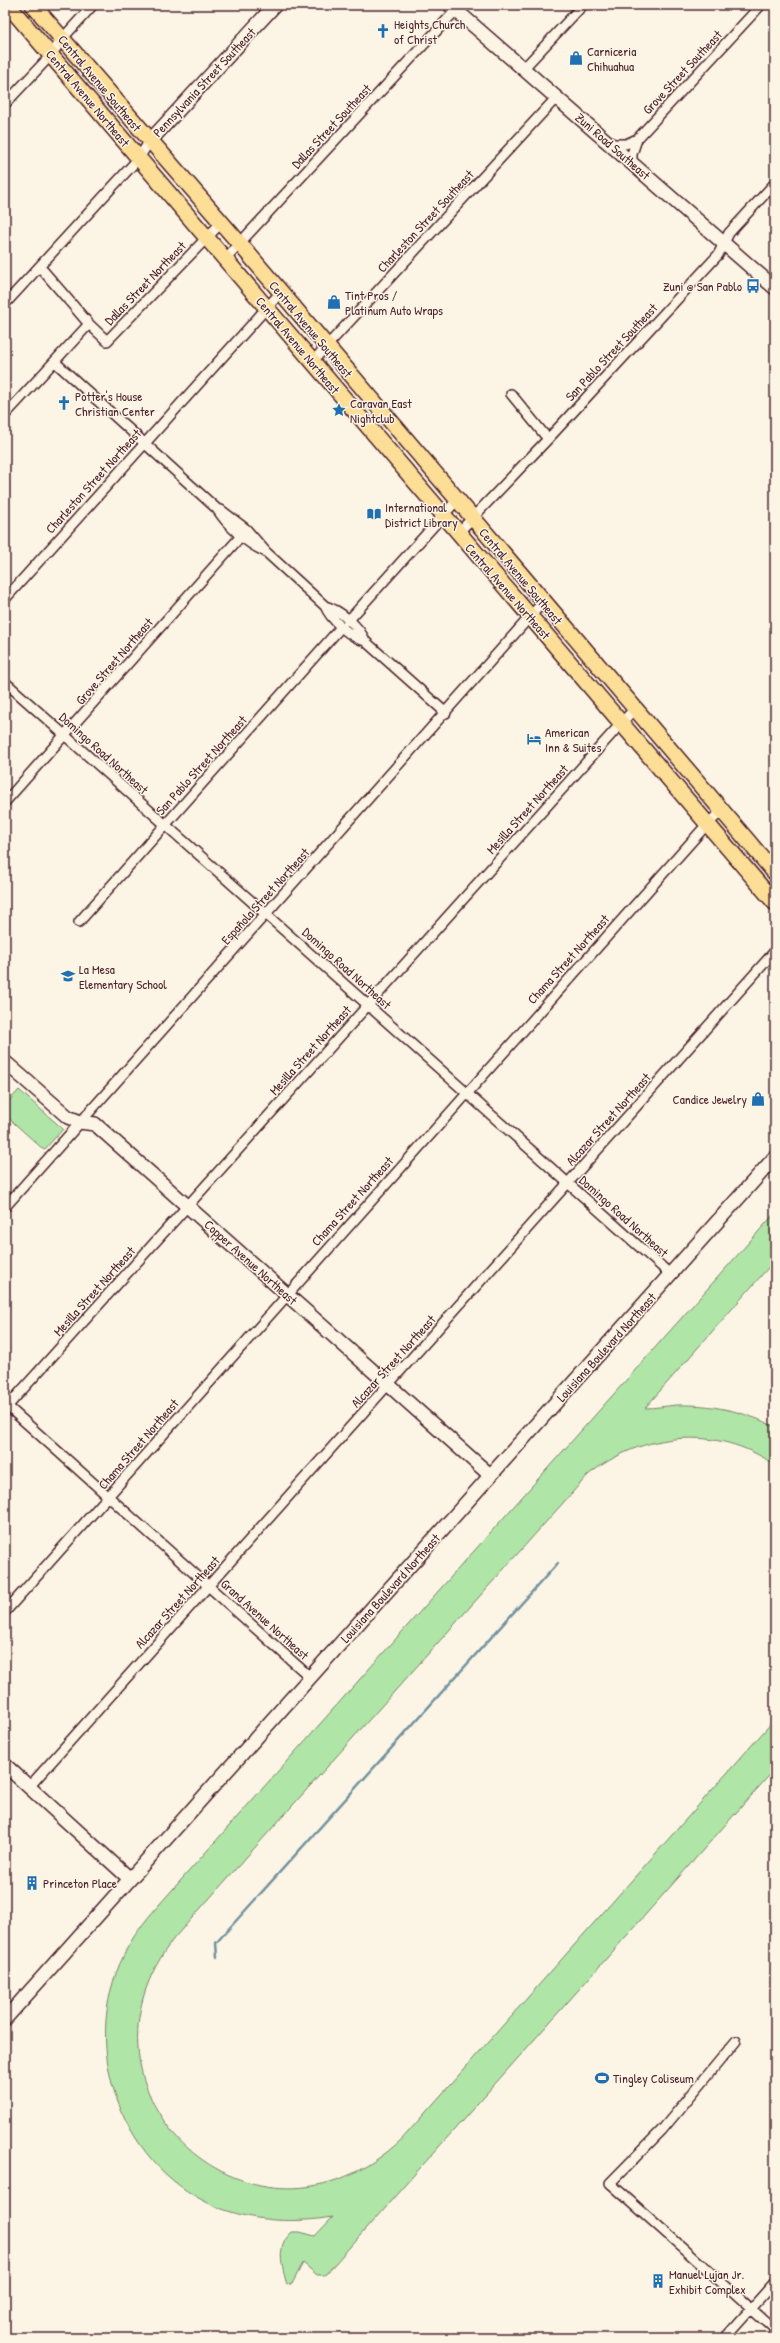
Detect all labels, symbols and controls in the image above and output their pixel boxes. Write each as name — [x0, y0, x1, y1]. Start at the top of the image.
place label: Heights Church of Christ — [394, 15, 466, 48]
street label: Pennsylvania Street Southeast — [148, 23, 260, 141]
church icon: Heights Church of Christ — [375, 23, 391, 39]
street label: Grove Street Southeast — [638, 26, 726, 118]
street label: Central Avenue Southeast — [54, 31, 146, 136]
place label: Carniceria Chihuahua — [587, 42, 636, 75]
street label: Central Avenue Northeast — [42, 45, 134, 151]
shop icon: Carniceria Chihuahua — [568, 50, 584, 66]
street label: Dallas Street Southeast — [287, 80, 375, 172]
street label: Zuni Road Southeast — [572, 108, 655, 184]
street label: Charleston Street Southeast — [373, 165, 478, 276]
street label: Dallas Street Northeast — [100, 237, 190, 329]
street label: Central Avenue Southeast — [265, 277, 357, 382]
place label: Zuni @ San Pablo — [663, 277, 742, 295]
bus stop icon: Zuni @ San Pablo — [745, 278, 761, 294]
place label: Tint Pros / Platinum Auto Wraps — [345, 286, 443, 319]
street label: Central Avenue Northeast — [252, 292, 344, 398]
shop icon: Tint Pros / Platinum Auto Wraps — [326, 294, 342, 310]
street label: San Pablo Street Southeast — [561, 299, 661, 405]
place label: Potter's House Christian Center — [75, 387, 155, 420]
place label: Caravan East Nightclub — [350, 394, 412, 427]
church icon: Potter's House Christian Center — [56, 395, 72, 411]
place icon: Caravan East Nightclub — [331, 402, 347, 418]
street label: Charleston Street Northeast — [41, 424, 145, 537]
place label: International District Library — [385, 498, 458, 531]
library icon: International District Library — [366, 506, 382, 522]
street label: Central Avenue Southeast — [475, 524, 567, 629]
street label: Central Avenue Northeast — [461, 539, 555, 643]
street label: Grove Street Northeast — [71, 613, 157, 708]
street label: Domingo Road Northeast — [56, 708, 153, 798]
street label: San Pablo Street Northeast — [151, 711, 251, 819]
place label: American Inn & Suites — [545, 723, 601, 756]
hotel icon: American Inn & Suites — [526, 731, 542, 747]
street label: Mesilla Street Northeast — [482, 760, 572, 858]
street label: Española Street Northeast — [217, 843, 314, 948]
street label: Chama Street Northeast — [523, 910, 613, 1008]
street label: Domingo Road Northeast — [299, 923, 396, 1013]
place label: La Mesa Elementary School — [79, 960, 167, 993]
school or university icon: La Mesa Elementary School — [60, 968, 76, 984]
street label: Mesilla Street Northeast — [265, 1001, 355, 1099]
street label: Alcazar Street Northeast — [562, 1068, 655, 1169]
place label: Candice Jewelry — [673, 1090, 747, 1108]
shop icon: Candice Jewelry — [750, 1091, 766, 1107]
street label: Chama Street Northeast — [307, 1152, 397, 1250]
street label: Domingo Road Northeast — [576, 1171, 673, 1261]
street label: Copper Avenue Northeast — [201, 1215, 302, 1309]
street label: Mesilla Street Northeast — [49, 1242, 139, 1340]
street label: Louisiana Boulevard Northeast — [552, 1288, 660, 1405]
street label: Alcazar Street Northeast — [347, 1310, 440, 1411]
street label: Chama Street Northeast — [94, 1394, 183, 1493]
street label: Louisiana Boulevard Northeast — [336, 1529, 444, 1646]
street label: Alcazar Street Northeast — [131, 1551, 224, 1652]
street label: Grand Avenue Northeast — [217, 1574, 313, 1664]
place label: Princeton Place — [43, 1874, 117, 1892]
building icon: Princeton Place — [24, 1875, 40, 1891]
place label: Tingley Coliseum — [613, 2069, 694, 2087]
sports icon: Tingley Coliseum — [594, 2070, 610, 2086]
place label: Manuel Lujan Jr. Exhibit Complex — [669, 2265, 746, 2298]
building icon: Manuel Lujan Jr. Exhibit Complex — [650, 2273, 666, 2289]

